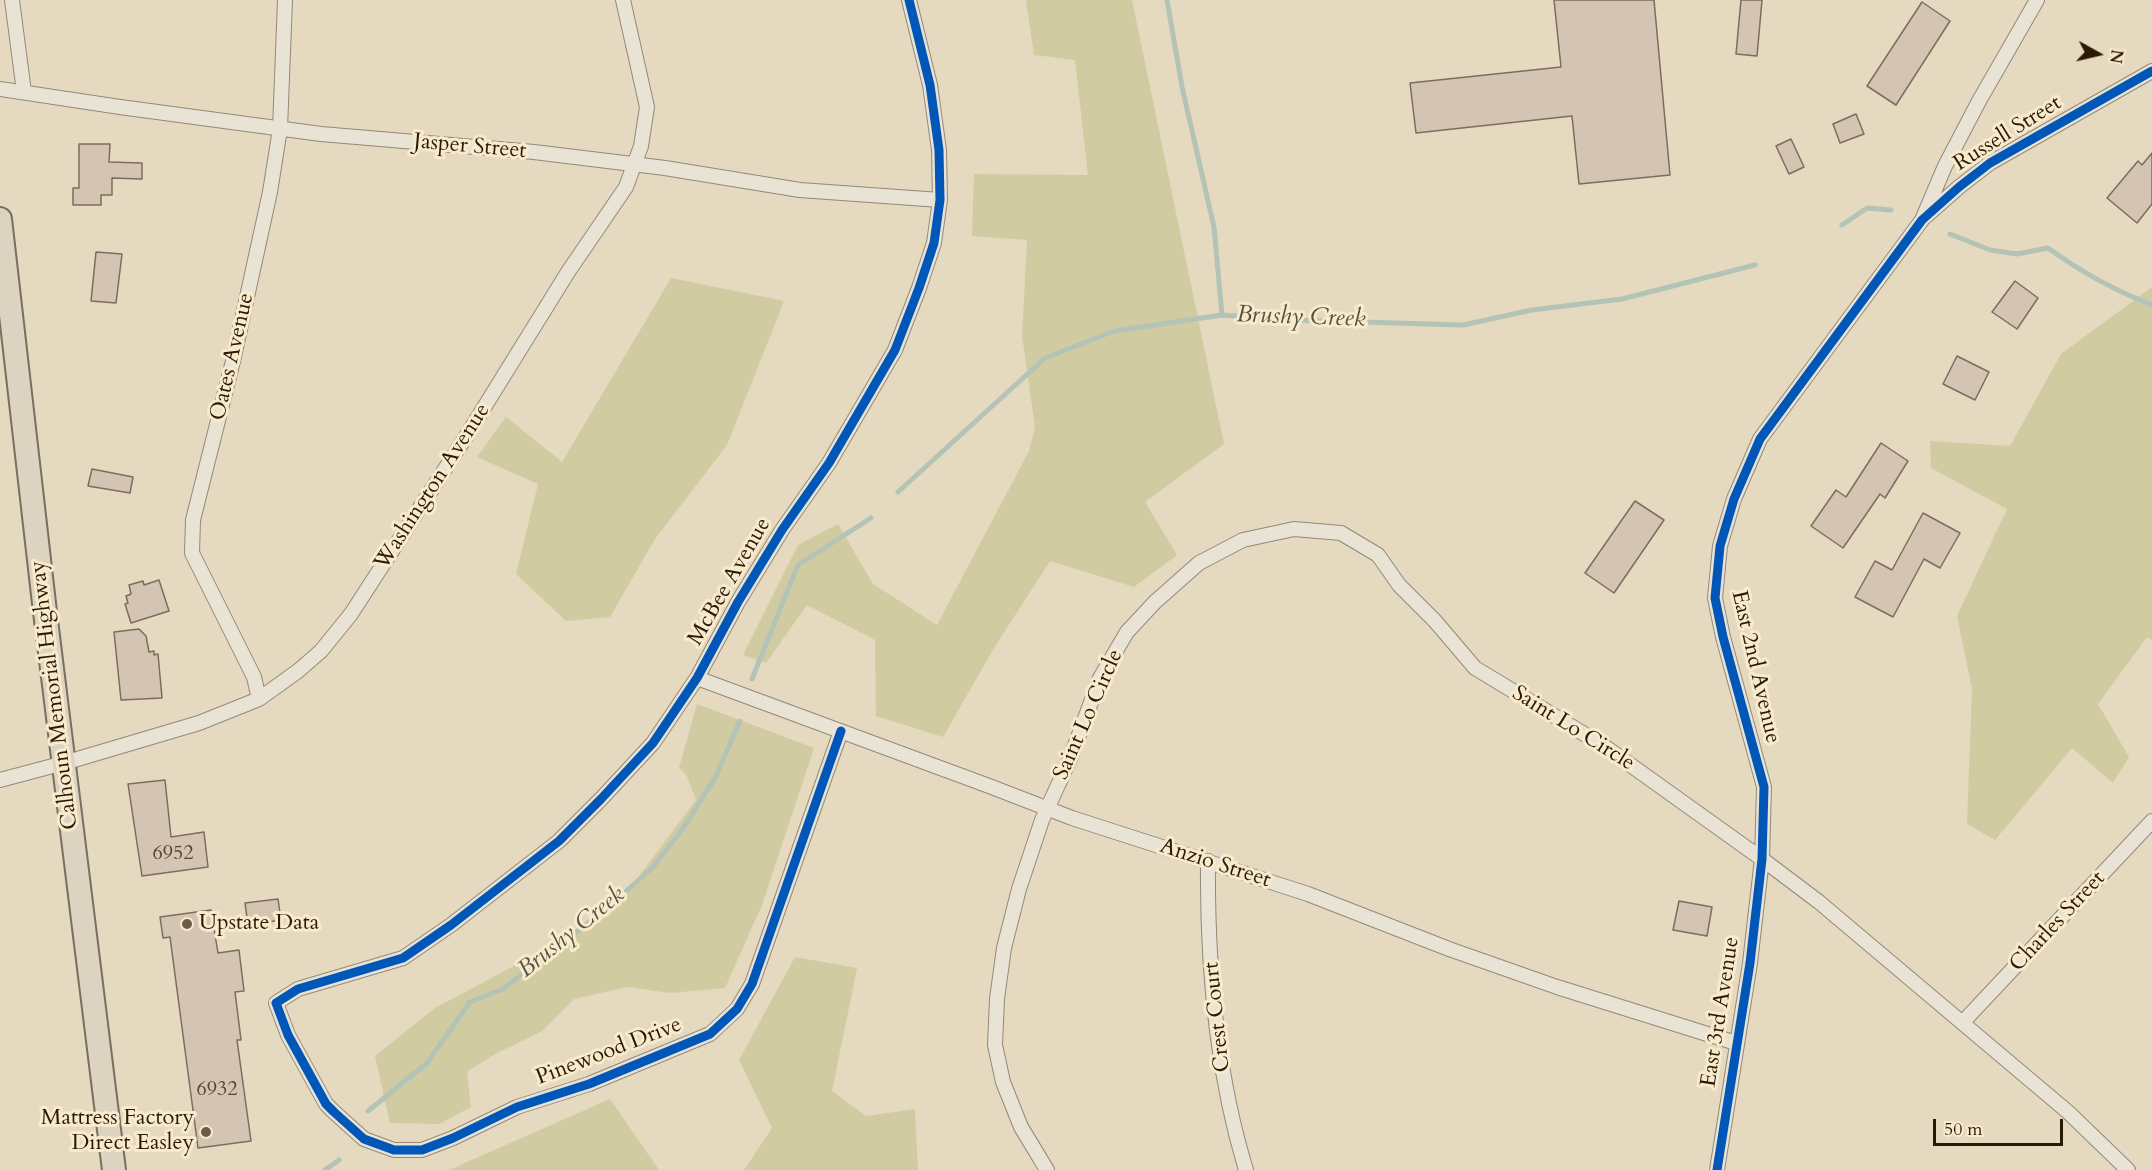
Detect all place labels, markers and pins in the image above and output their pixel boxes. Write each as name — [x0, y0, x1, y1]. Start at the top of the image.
place label: Upstate Data — [199, 911, 319, 937]
marker: Upstate Data — [180, 917, 194, 931]
place label: Mattress Factory Direct Easley — [41, 1106, 194, 1158]
marker: Mattress Factory Direct Easley — [199, 1125, 213, 1139]

